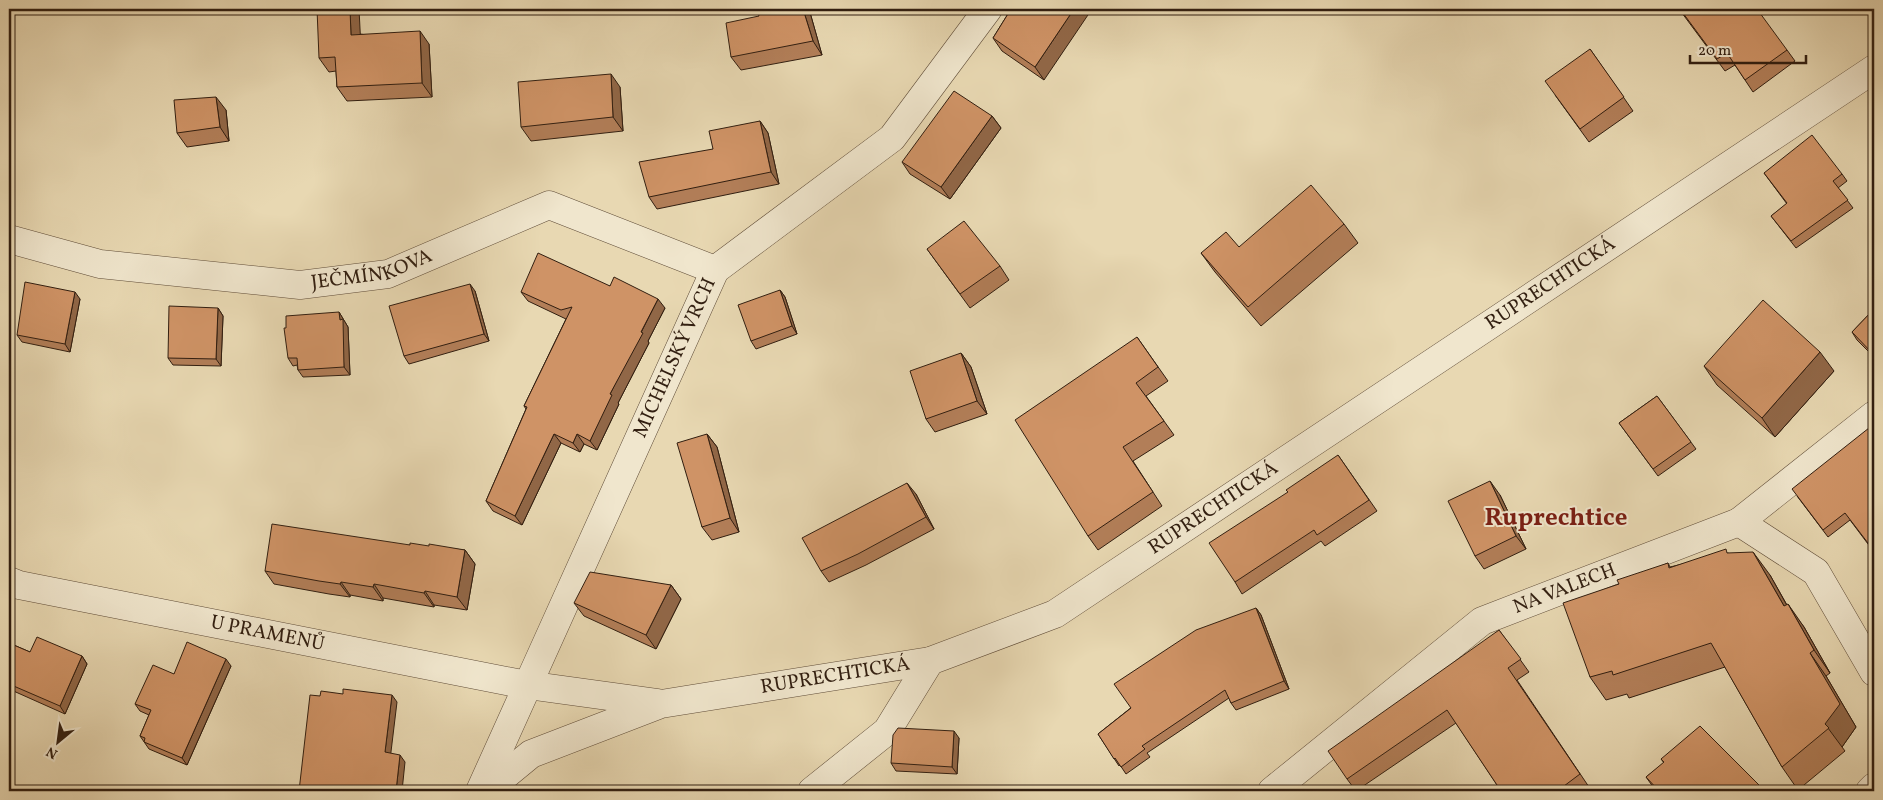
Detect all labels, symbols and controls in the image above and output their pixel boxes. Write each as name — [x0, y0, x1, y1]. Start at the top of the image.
scale bar — [1690, 32, 1807, 64]
text: 20 m — [1698, 41, 1731, 62]
street label: RUPRECHTICKÁ — [1480, 231, 1621, 338]
street label: JEČMÍNKOVA — [309, 243, 437, 297]
street label: MICHELSKÝ VRCH — [627, 274, 724, 442]
street label: RUPRECHTICKÁ — [1143, 455, 1284, 562]
district label: Ruprechtice — [1485, 501, 1627, 536]
street label: NA VALECH — [1509, 557, 1621, 622]
street label: U PRAMENŮ — [208, 609, 327, 659]
street label: RUPRECHTICKÁ — [758, 650, 912, 702]
north arrow — [32, 718, 82, 768]
text: N — [43, 741, 61, 763]

